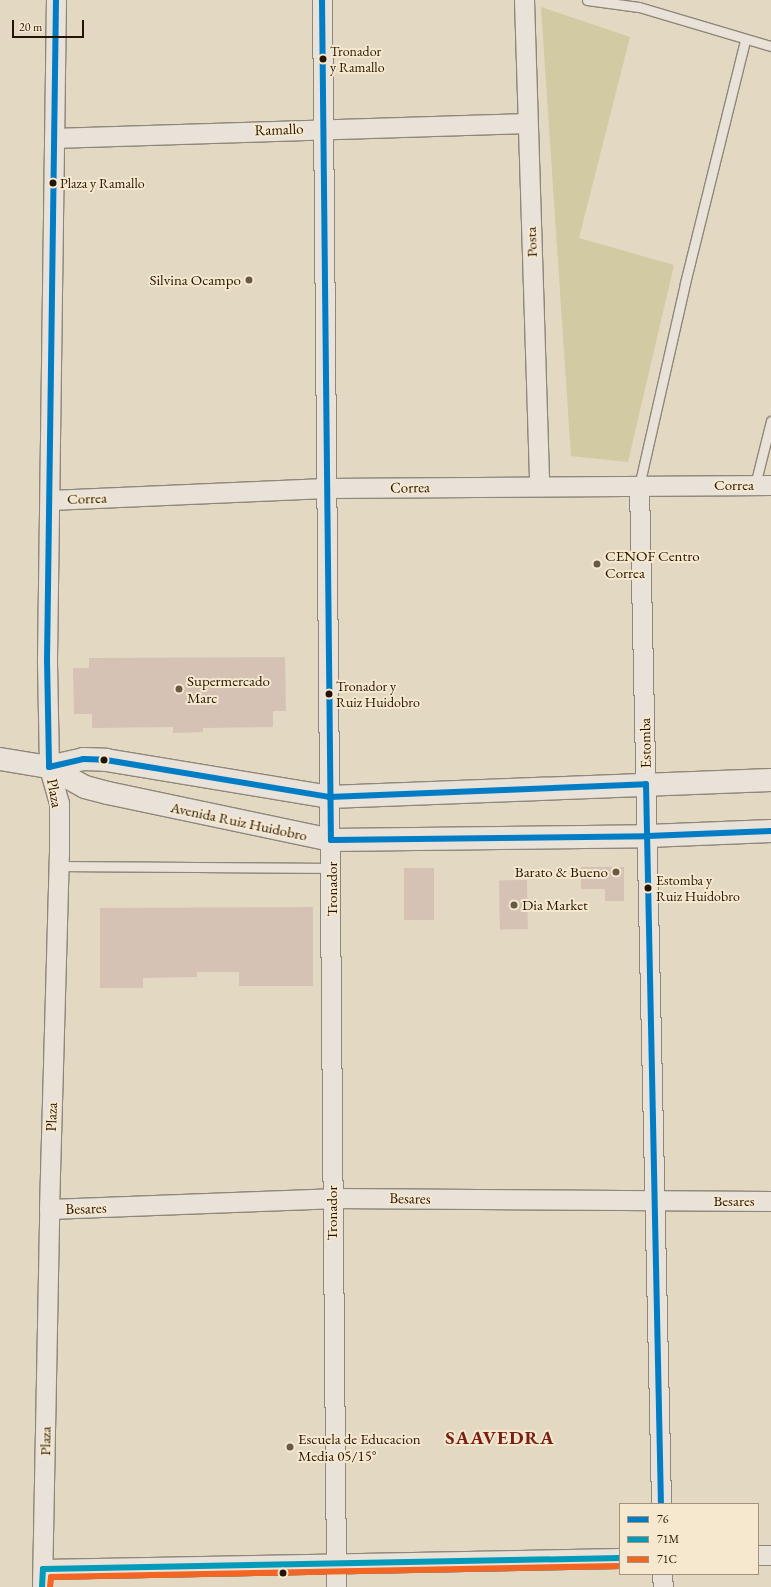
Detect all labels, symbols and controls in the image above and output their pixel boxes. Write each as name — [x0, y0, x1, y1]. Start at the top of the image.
scale bar — [14, 12, 86, 38]
text: 20 m — [19, 19, 42, 35]
place label: Tronador y Ramallo — [330, 43, 385, 76]
marker: Tronador y Ramallo — [318, 54, 328, 64]
street label: Ramallo — [254, 119, 304, 139]
place label: Plaza y Ramallo — [60, 175, 145, 191]
marker: Plaza y Ramallo — [48, 178, 58, 188]
street label: Posta — [521, 226, 541, 258]
place label: Silvina Ocampo — [149, 271, 241, 289]
marker: Silvina Ocampo — [244, 275, 254, 285]
street label: Correa — [714, 476, 754, 494]
street label: Correa — [390, 478, 430, 496]
street label: Correa — [67, 488, 107, 508]
place label: CENOF Centro Correa — [605, 546, 700, 581]
marker: CENOF Centro Correa — [592, 559, 602, 569]
place label: Supermercado Marc — [187, 671, 270, 706]
place label: Tronador y Ruiz Huidobro — [336, 678, 420, 710]
marker: Supermercado Marc — [174, 684, 184, 694]
marker: Tronador y Ruiz Huidobro — [324, 689, 334, 699]
street label: Estomba — [636, 718, 654, 768]
unlabelled marker — [99, 755, 109, 765]
street label: Plaza — [43, 777, 67, 809]
street label: Avenida Ruiz Huidobro — [169, 798, 309, 844]
street label: Tronador — [323, 862, 341, 916]
place label: Barato & Bueno — [515, 863, 608, 881]
marker: Barato & Bueno — [611, 867, 621, 877]
place label: Estomba y Ruiz Huidobro — [656, 872, 740, 904]
marker: Estomba y Ruiz Huidobro — [643, 883, 653, 893]
place label: Dia Market — [522, 896, 588, 914]
marker: Dia Market — [509, 900, 519, 910]
street label: Plaza — [41, 1102, 61, 1132]
street label: Tronador — [323, 1186, 341, 1240]
street label: Besares — [389, 1189, 431, 1207]
street label: Besares — [713, 1192, 755, 1210]
street label: Besares — [65, 1198, 107, 1218]
street label: Plaza — [36, 1426, 54, 1456]
district label: SAAVEDRA — [445, 1427, 555, 1449]
place label: Escuela de Educacion Media 05/15° — [298, 1429, 421, 1464]
marker: Escuela de Educacion Media 05/15° — [285, 1442, 295, 1452]
legend — [619, 1503, 759, 1575]
text: 76 — [657, 1511, 669, 1527]
text: 71M — [657, 1531, 679, 1547]
text: 71C — [657, 1551, 677, 1567]
unlabelled marker — [278, 1568, 288, 1578]

